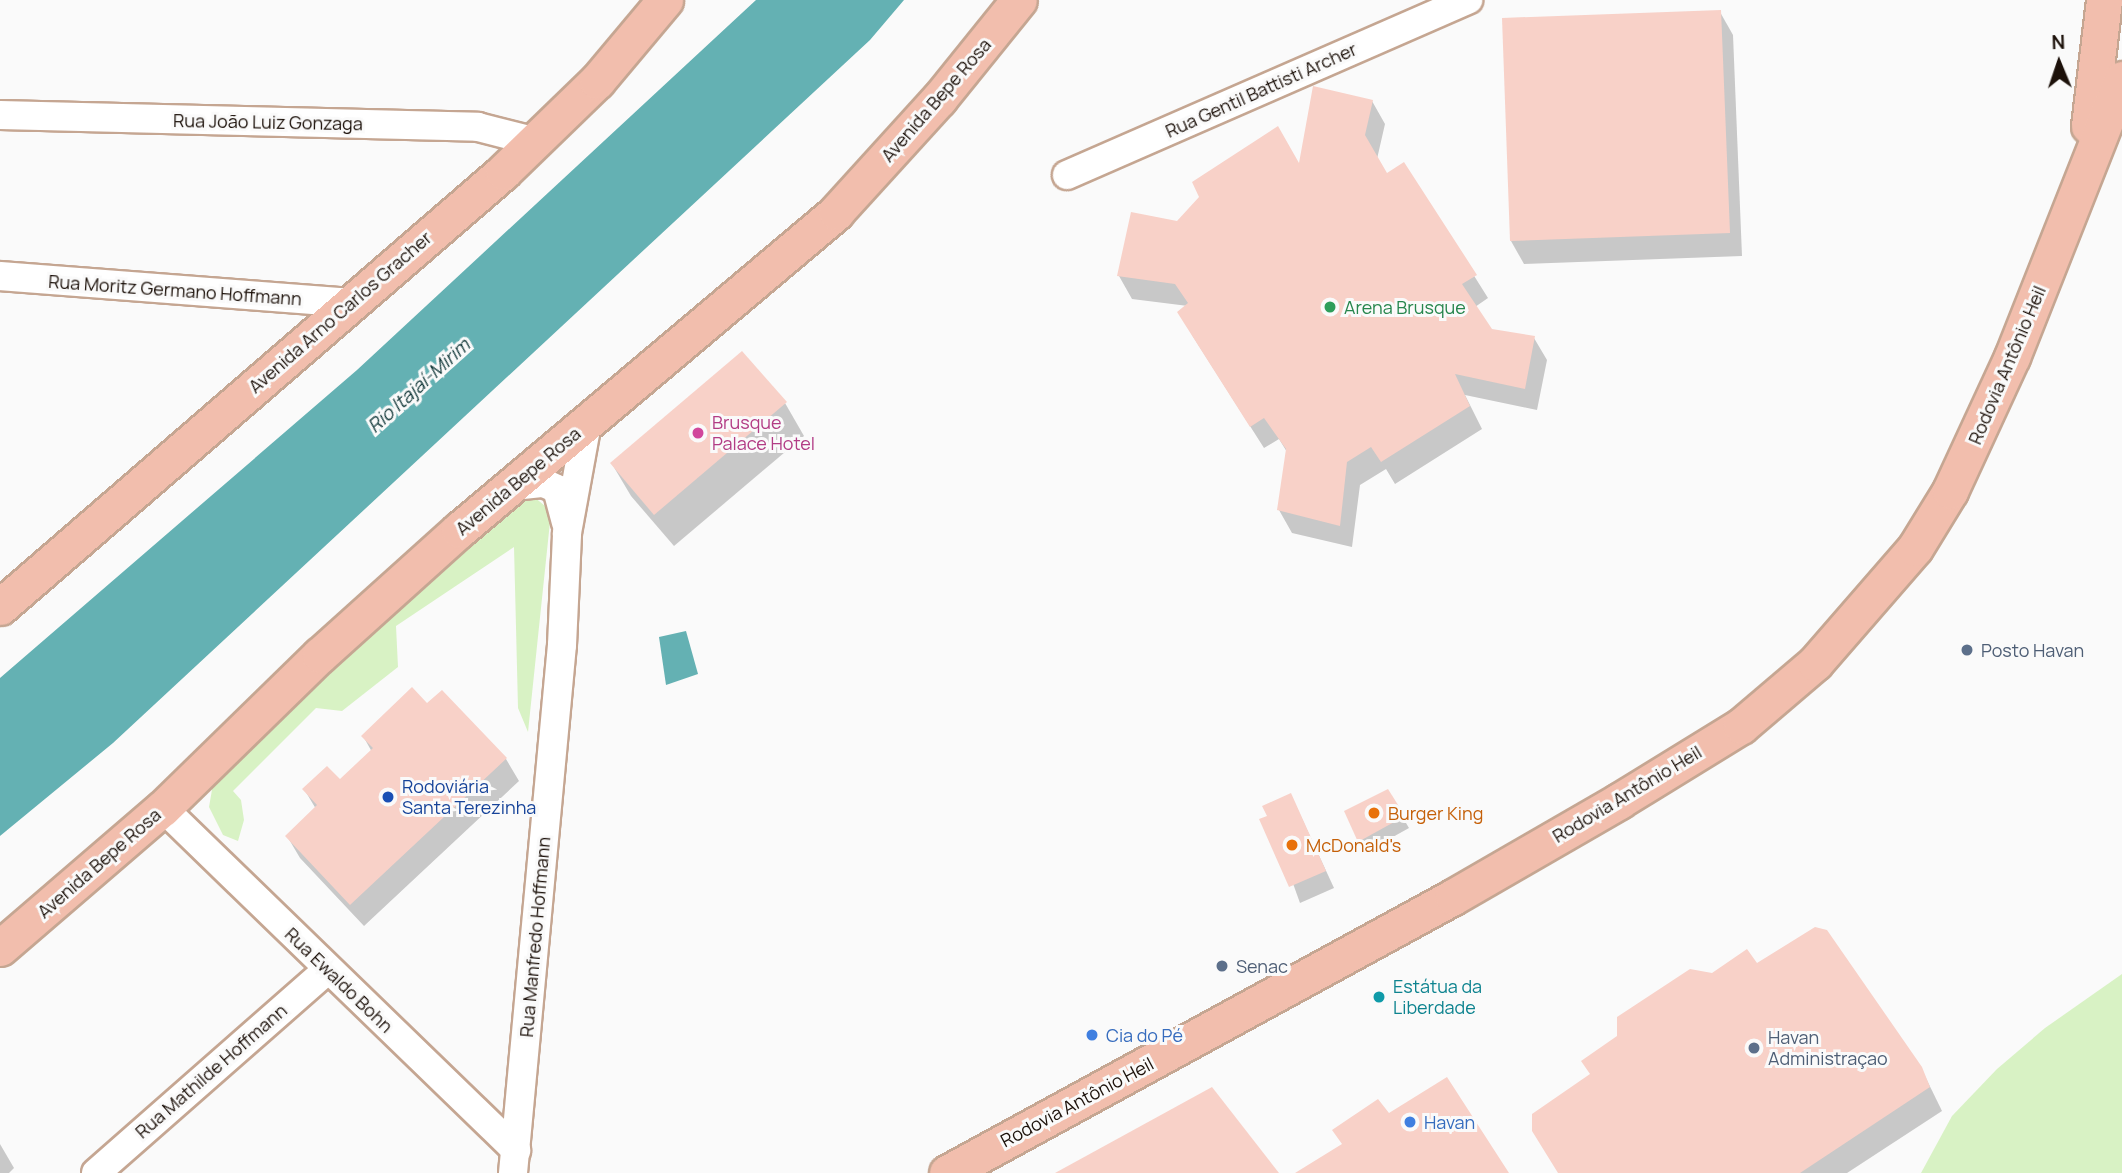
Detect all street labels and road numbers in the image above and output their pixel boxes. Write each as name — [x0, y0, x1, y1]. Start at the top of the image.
street label: Avenida Bepe Rosa — [877, 34, 995, 166]
street label: Rua Gentil Battisti Archer — [1162, 38, 1360, 142]
street label: Rua João Luiz Gonzaga — [173, 110, 363, 134]
street label: Avenida Arno Carlos Gracher — [244, 227, 436, 397]
street label: Rua Moritz Germano Hoffmann — [48, 270, 302, 310]
street label: Rodovia Antônio Heil — [1964, 283, 2050, 447]
street label: Avenida Bepe Rosa — [451, 422, 585, 540]
street label: Rodovia Antônio Heil — [1549, 741, 1705, 847]
street label: Avenida Bepe Rosa — [33, 804, 165, 922]
street label: Rua Manfredo Hoffmann — [515, 836, 555, 1038]
street label: Rua Ewaldo Bohn — [281, 923, 397, 1037]
street label: Rua Mathilde Hoffmann — [131, 999, 291, 1143]
street label: Rodovia Antônio Heil — [997, 1053, 1157, 1151]

